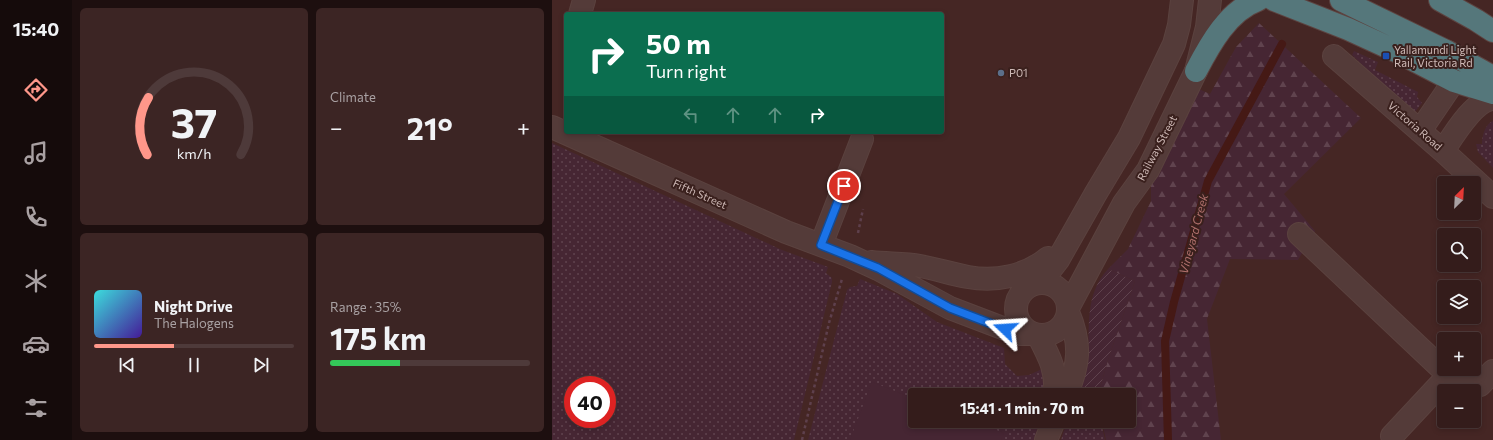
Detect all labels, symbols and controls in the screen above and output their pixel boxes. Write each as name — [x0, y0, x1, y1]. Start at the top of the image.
text: 15:40 — [13, 18, 59, 40]
text: 50 m — [646, 26, 711, 60]
icon: right — [580, 28, 632, 80]
place label: Yallamundi Light Rail, Victoria Rd — [1394, 43, 1477, 69]
marker: Yallamundi Light Rail, Victoria Rd — [1381, 51, 1391, 61]
text: Turn right — [646, 60, 726, 82]
place label: P01 — [1009, 66, 1028, 79]
marker: P01 — [996, 68, 1006, 78]
icon: directions — [22, 76, 50, 104]
text: Climate — [330, 89, 376, 105]
text: 37 — [171, 95, 217, 146]
street label: Victoria Road — [1386, 99, 1445, 153]
icon: left — [680, 104, 702, 126]
icon: ahead — [722, 104, 744, 126]
icon: ahead — [764, 104, 786, 126]
icon: right — [806, 104, 828, 126]
text: 21° — [407, 109, 453, 146]
street label: Railway Street — [1134, 113, 1179, 183]
text: − — [330, 114, 343, 141]
text: + — [517, 114, 530, 141]
icon: music — [22, 139, 50, 167]
text: km/h — [177, 143, 211, 161]
pin — [827, 169, 861, 203]
icon: arrive — [833, 175, 855, 197]
street label: Fifth Street — [671, 176, 730, 211]
north arrow — [1437, 176, 1481, 220]
map controls — [1437, 176, 1481, 428]
water label: Vineyard Creek — [1176, 192, 1211, 275]
icon: phone — [22, 203, 50, 231]
button: search — [1437, 228, 1481, 272]
icon: climate — [22, 267, 50, 295]
button: layers — [1437, 280, 1481, 324]
text: Night Drive — [154, 297, 233, 315]
text: Range · 35% — [330, 299, 401, 315]
position arrow — [984, 308, 1026, 350]
text: The Halogens — [154, 315, 234, 331]
text: 175 km — [330, 319, 427, 356]
icon: car — [22, 330, 50, 358]
button: + — [1437, 332, 1481, 376]
icon: previous — [116, 354, 138, 376]
icon: pause — [183, 354, 205, 376]
icon: next — [250, 354, 272, 376]
speed limit sign: 40 — [564, 376, 616, 428]
button: − — [1437, 384, 1481, 428]
icon: filters — [22, 394, 50, 422]
text: 15:41 · 1 min · 70 m — [960, 399, 1084, 417]

